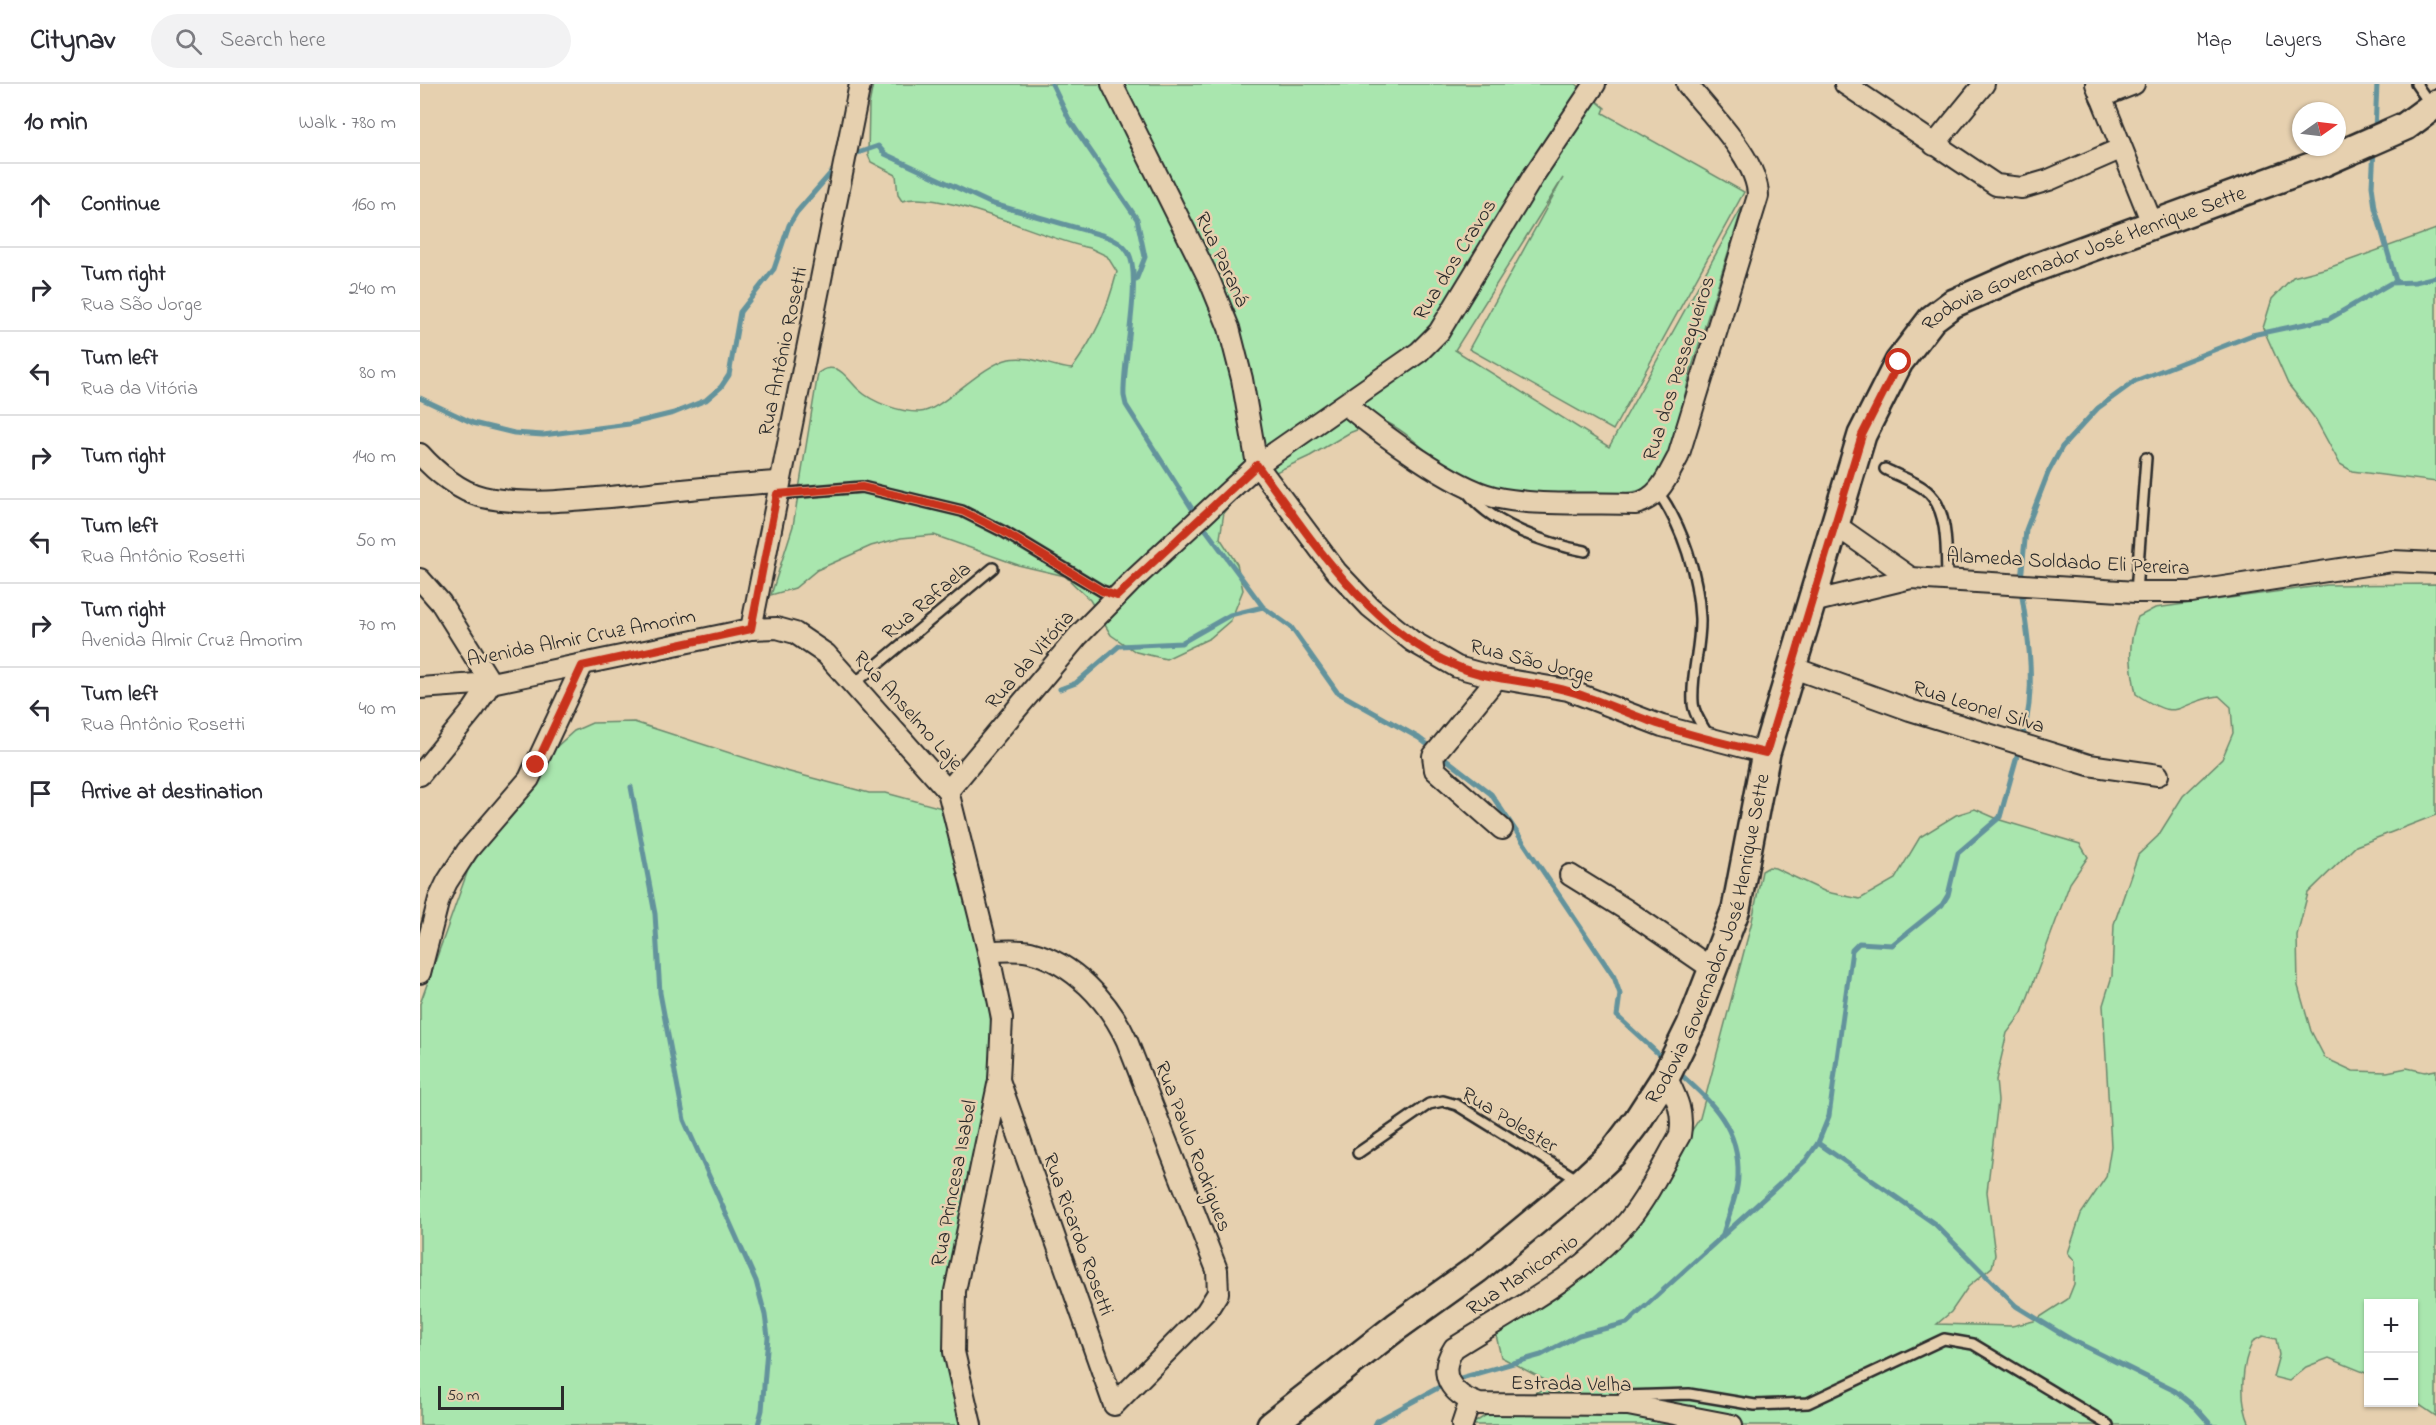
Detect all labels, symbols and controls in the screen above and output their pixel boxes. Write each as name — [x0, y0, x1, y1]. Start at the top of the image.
search box — [151, 14, 571, 68]
text: Citynav — [30, 21, 115, 62]
icon: search — [172, 25, 205, 58]
text: Search here — [220, 25, 326, 57]
text: Map — [2196, 26, 2232, 56]
text: Layers — [2265, 26, 2322, 56]
text: Share — [2355, 26, 2406, 56]
north arrow — [2292, 102, 2346, 156]
text: 10 min — [24, 104, 88, 142]
text: Walk · 780 m — [298, 109, 396, 138]
street label: Rodovia Governador José Henrique Sette — [1915, 179, 2251, 338]
icon: ahead — [24, 189, 57, 222]
text: Continue — [81, 189, 160, 221]
text: 160 m — [352, 191, 396, 220]
street label: Rua dos Cravos — [1406, 194, 1505, 326]
street label: Rua Paraná — [1186, 208, 1256, 312]
text: Turn right — [81, 259, 166, 291]
street label: Rua Antônio Rosetti — [751, 264, 817, 439]
street label: Rua dos Pessegueiros — [1636, 272, 1726, 465]
icon: right — [24, 273, 57, 306]
text: 240 m — [349, 275, 396, 304]
text: Rua São Jorge — [81, 291, 202, 320]
text: Turn left — [81, 343, 158, 375]
route start — [1885, 348, 1911, 374]
icon: left — [24, 357, 57, 390]
text: 80 m — [359, 359, 396, 388]
text: Rua da Vitória — [81, 375, 198, 404]
icon: right — [24, 441, 57, 474]
text: Turn right — [81, 441, 166, 473]
text: 140 m — [352, 443, 396, 472]
text: Turn left — [81, 511, 158, 543]
icon: left — [24, 525, 57, 558]
text: 50 m — [355, 527, 396, 556]
street label: Alameda Soldado Eli Pereira — [1946, 542, 2190, 584]
text: Rua Antônio Rosetti — [81, 543, 245, 572]
street label: Rua Rafaela — [876, 555, 978, 648]
text: Turn right — [81, 595, 166, 627]
street label: Avenida Almir Cruz Amorim — [464, 602, 698, 676]
street label: Rua da Vitória — [979, 604, 1082, 717]
icon: right — [24, 609, 57, 642]
text: 70 m — [359, 611, 396, 640]
text: Avenida Almir Cruz Amorim — [81, 627, 303, 656]
street label: Rua São Jorge — [1466, 632, 1597, 694]
street label: Rua Anselmo Laje — [845, 645, 970, 778]
street label: Rua Leonel Silva — [1909, 674, 2048, 742]
text: Turn left — [81, 679, 158, 711]
icon: left — [24, 693, 57, 726]
text: 40 m — [359, 695, 396, 724]
text: Rua Antônio Rosetti — [81, 711, 245, 740]
route end — [522, 751, 548, 777]
street label: Rodovia Governador José Henrique Sette — [1639, 771, 1779, 1111]
icon: arrive — [24, 777, 57, 810]
text: Arrive at destination — [81, 777, 263, 809]
street label: Rua Paulo Rodrigues — [1144, 1057, 1238, 1237]
street label: Rua Polester — [1455, 1080, 1563, 1162]
street label: Rua Princesa Isabel — [924, 1098, 986, 1269]
street label: Rua Ricardo Rosetti — [1034, 1149, 1120, 1320]
street label: Rua Manicomio — [1461, 1227, 1585, 1324]
map controls — [2364, 1299, 2418, 1407]
button: + — [2364, 1299, 2418, 1353]
button: − — [2364, 1353, 2418, 1407]
street label: Estrada Velha — [1510, 1369, 1632, 1401]
scale bar — [438, 1383, 564, 1410]
text: 50 m — [447, 1384, 479, 1408]

